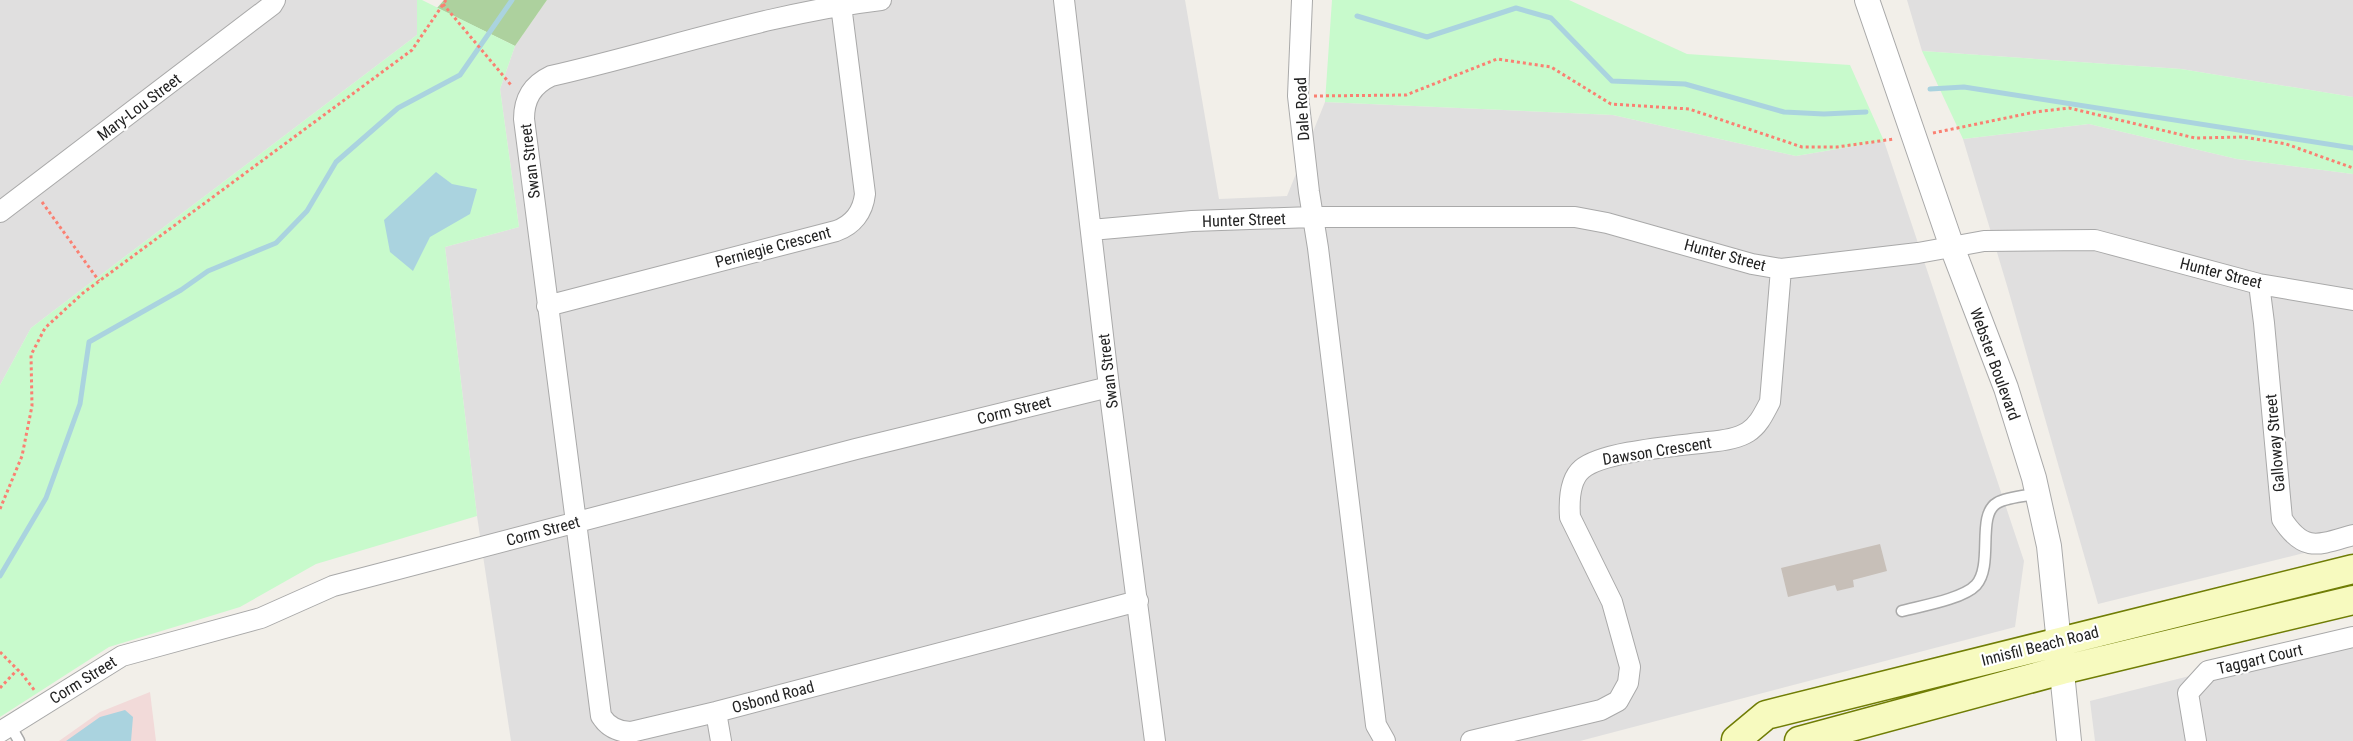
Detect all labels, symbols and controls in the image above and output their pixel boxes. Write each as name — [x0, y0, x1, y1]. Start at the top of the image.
street label: Mary-Lou Street — [93, 69, 185, 145]
street label: Dale Road — [1291, 77, 1313, 141]
street label: Swan Street — [516, 122, 544, 200]
street label: Hunter Street — [1202, 209, 1286, 231]
street label: Perniegie Crescent — [713, 222, 833, 272]
street label: Hunter Street — [1682, 235, 1768, 275]
street label: Hunter Street — [2178, 254, 2264, 292]
street label: Webster Boulevard — [1966, 305, 2024, 423]
street label: Swan Street — [1094, 332, 1122, 410]
street label: Corm Street — [975, 392, 1053, 428]
street label: Galloway Street — [2261, 393, 2289, 493]
street label: Dawson Crescent — [1601, 433, 1713, 469]
street label: Corm Street — [504, 512, 582, 550]
street label: Innisfil Beach Road — [1979, 622, 2101, 670]
street label: Taggart Court — [2215, 640, 2305, 678]
street label: Corm Street — [46, 652, 120, 708]
street label: Osbond Road — [730, 677, 816, 717]

